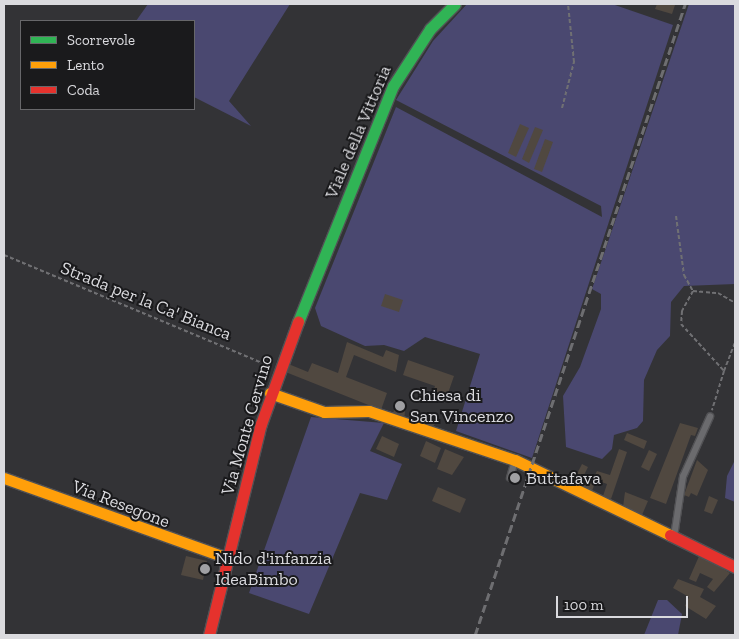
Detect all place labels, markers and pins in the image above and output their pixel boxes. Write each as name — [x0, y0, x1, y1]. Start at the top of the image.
place label: Chiesa di San Vincenzo — [410, 385, 514, 428]
marker: Chiesa di San Vincenzo — [394, 400, 406, 412]
place label: Buttafava — [526, 467, 601, 489]
marker: Buttafava — [508, 471, 522, 485]
place label: Nido d'infanzia IdeaBimbo — [215, 548, 332, 590]
marker: Nido d'infanzia IdeaBimbo — [199, 563, 211, 575]

